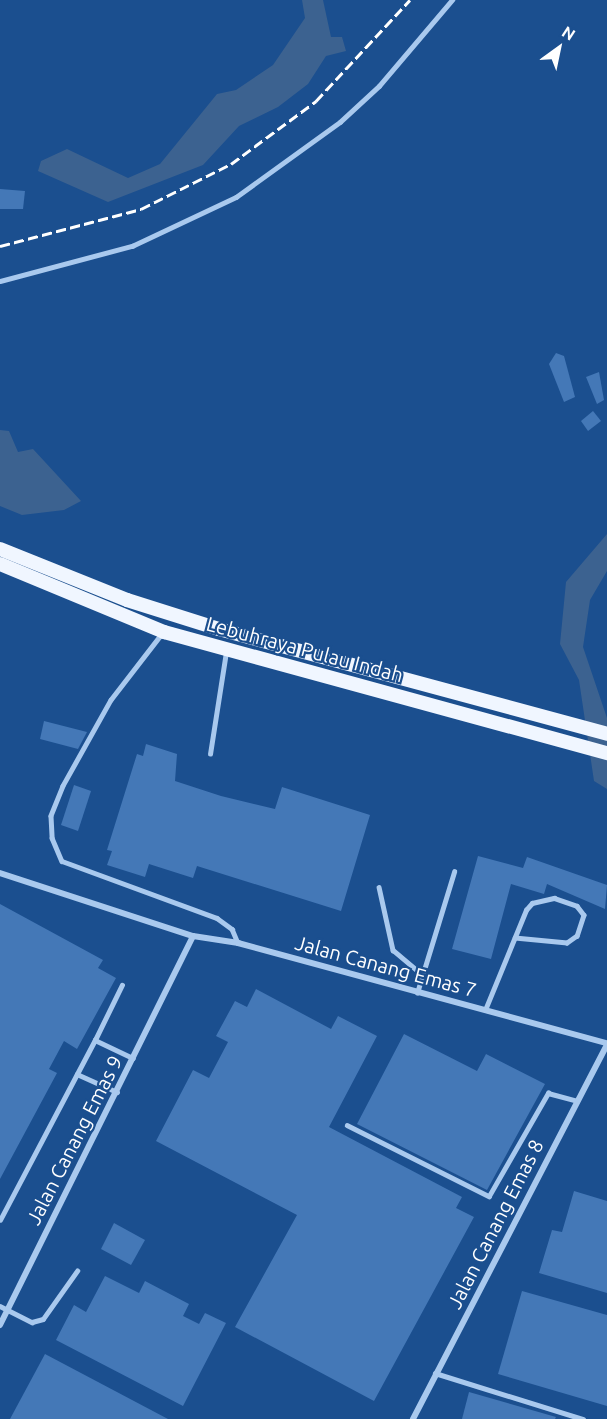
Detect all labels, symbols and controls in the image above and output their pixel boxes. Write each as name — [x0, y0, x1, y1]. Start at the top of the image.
north arrow — [529, 18, 589, 78]
text: N — [559, 22, 579, 44]
street label: Lebuhraya Pulau Indah — [204, 611, 406, 687]
street label: Jalan Canang Emas 7 — [293, 930, 479, 1002]
street label: Jalan Canang Emas 9 — [21, 1051, 127, 1229]
street label: Jalan Canang Emas 8 — [442, 1135, 548, 1313]

